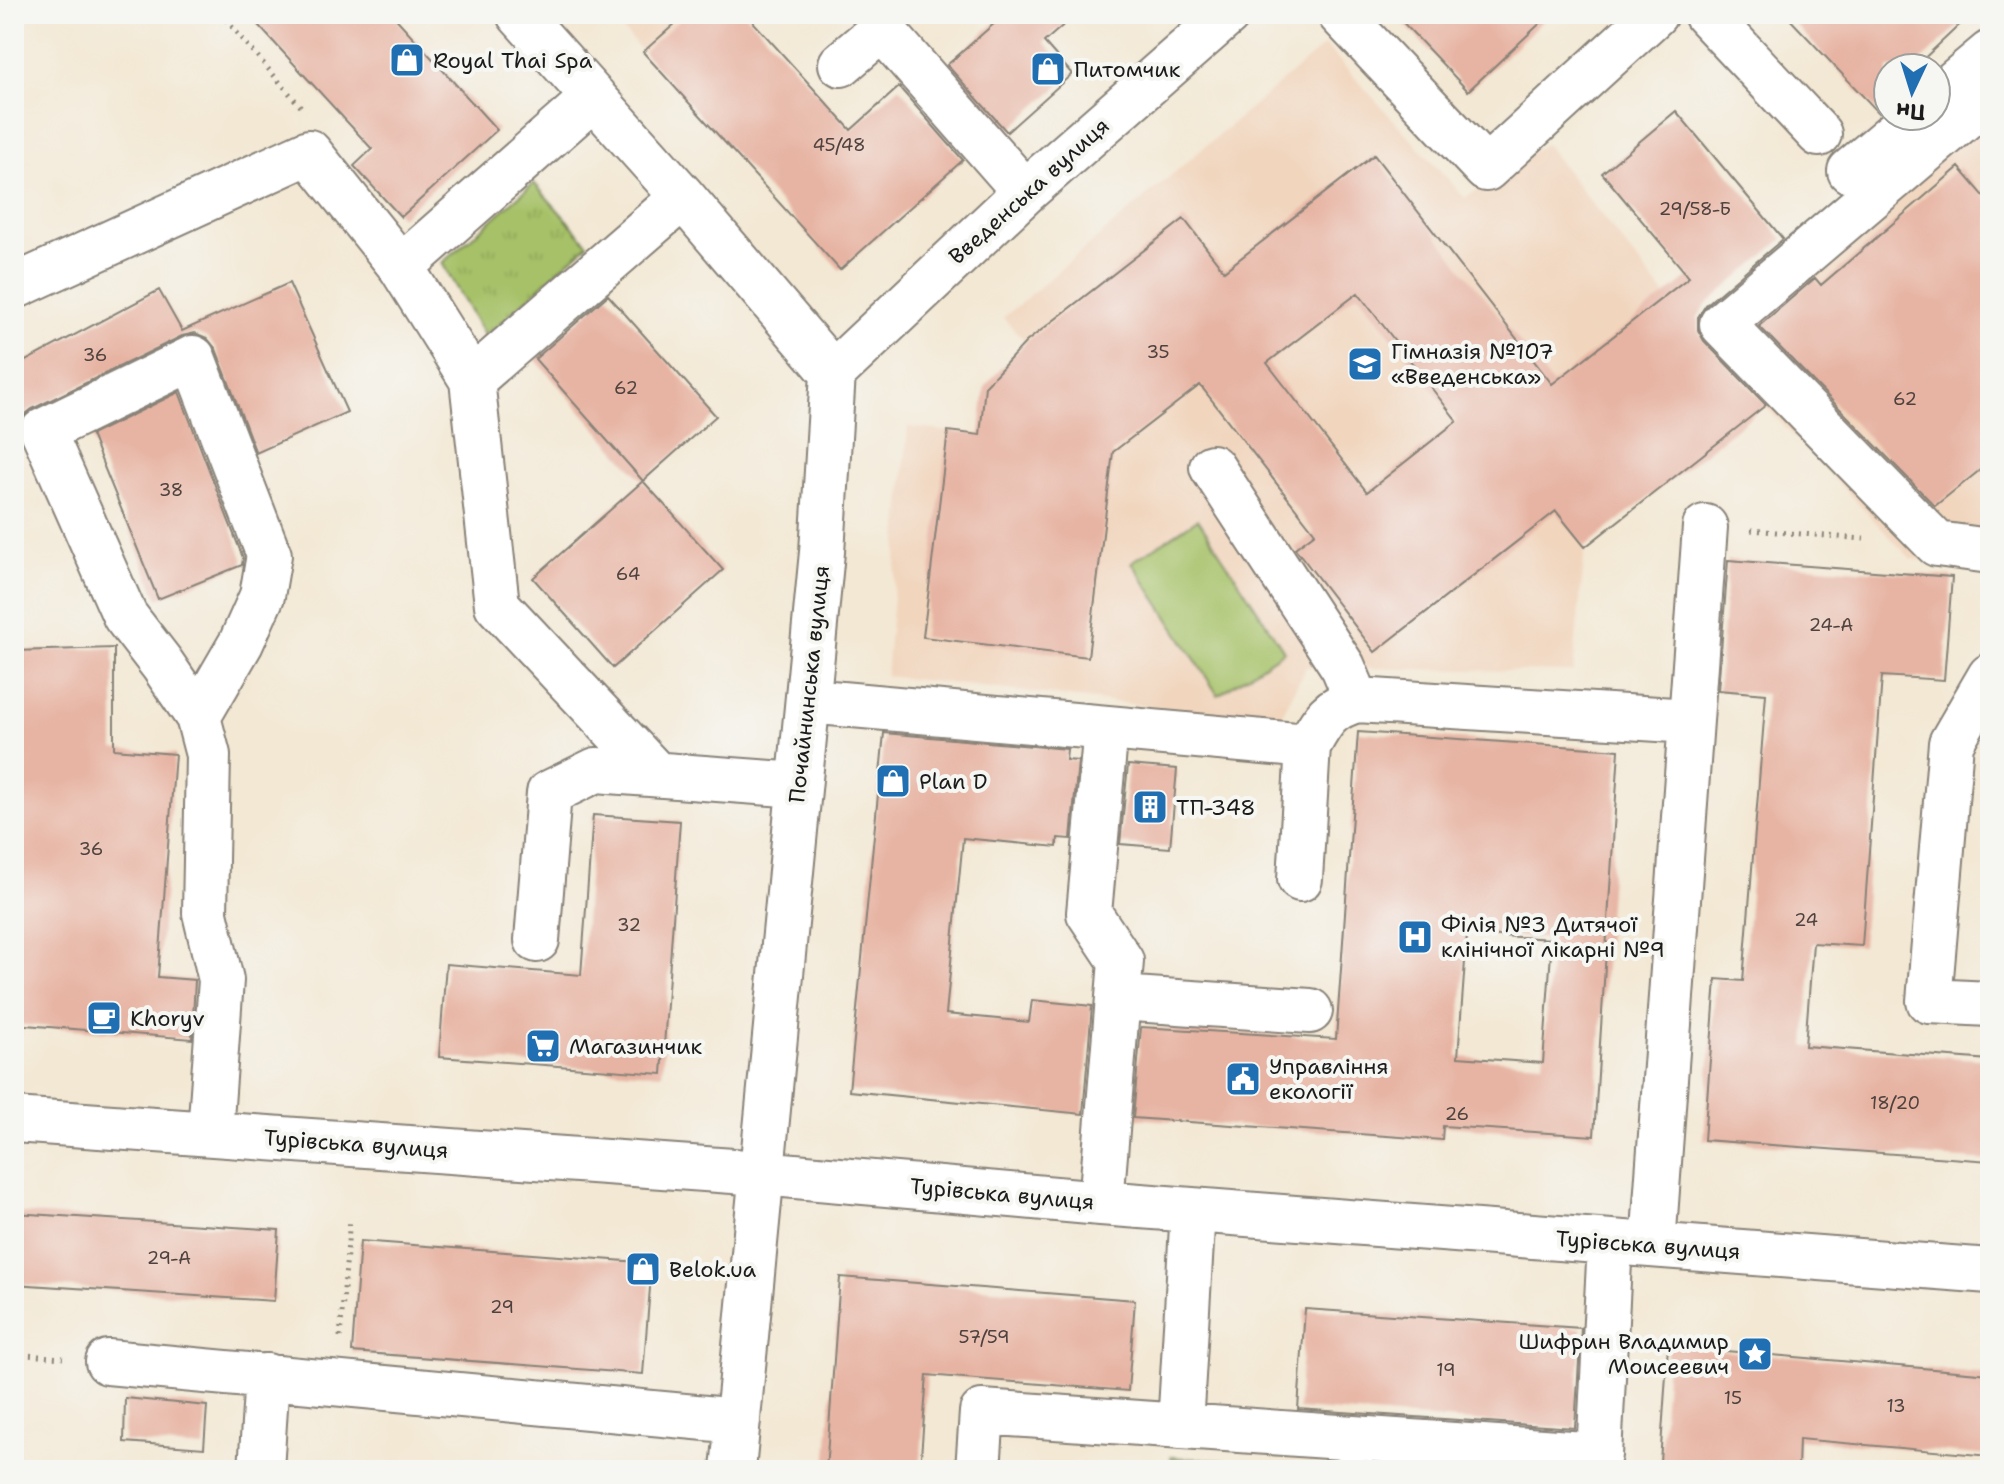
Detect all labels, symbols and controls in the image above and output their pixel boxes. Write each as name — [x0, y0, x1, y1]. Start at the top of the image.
shop icon: Royal Thai Spa — [388, 41, 426, 79]
place label: Royal Thai Spa — [433, 46, 593, 75]
shop icon: Питомчик — [1029, 50, 1067, 88]
north arrow — [1872, 52, 1952, 132]
place label: Питомчик — [1074, 55, 1181, 84]
text: Пн — [1895, 96, 1926, 127]
street label: Введенська вулиця — [943, 111, 1115, 271]
house number: 45/48 — [812, 133, 866, 157]
house number: 29/58-Б — [1659, 197, 1731, 221]
place label: Гімназія №107 «Введенська» — [1391, 337, 1554, 391]
house number: 35 — [1146, 340, 1170, 364]
house number: 36 — [83, 343, 107, 367]
school or university icon: Гімназія №107 «Введенська» — [1346, 345, 1384, 383]
house number: 62 — [614, 376, 638, 400]
house number: 62 — [1893, 387, 1917, 411]
house number: 38 — [159, 478, 183, 502]
house number: 64 — [616, 562, 640, 586]
street label: Почайнинська вулиця — [782, 564, 836, 804]
house number: 24-А — [1809, 613, 1853, 637]
shop icon: Plan D — [874, 762, 912, 800]
place label: Plan D — [919, 767, 988, 796]
building icon: ТП-348 — [1131, 788, 1169, 826]
place label: ТП-348 — [1176, 793, 1256, 822]
house number: 36 — [79, 837, 103, 861]
house number: 24 — [1794, 908, 1818, 932]
place label: Філія №3 Дитячої клінічної лікарні №9 — [1441, 910, 1665, 964]
house number: 32 — [617, 913, 641, 937]
hospital icon: Філія №3 Дитячої клінічної лікарні №9 — [1396, 918, 1434, 956]
cafe icon: Khoryv — [85, 999, 123, 1037]
place label: Khoryv — [130, 1004, 205, 1033]
supermarket icon: Магазинчик — [524, 1027, 562, 1065]
place label: Магазинчик — [569, 1032, 703, 1061]
place label: Управління екології — [1269, 1052, 1389, 1106]
public building icon: Управління екології — [1224, 1060, 1262, 1098]
house number: 18/20 — [1870, 1091, 1920, 1115]
house number: 26 — [1445, 1102, 1469, 1126]
street label: Турівська вулиця — [263, 1123, 449, 1165]
street label: Турівська вулиця — [909, 1171, 1095, 1217]
street label: Турівська вулиця — [1555, 1224, 1741, 1266]
house number: 29-А — [147, 1246, 191, 1270]
shop icon: Belok.ua — [624, 1250, 662, 1288]
place label: Belok.ua — [669, 1255, 756, 1284]
house number: 29 — [490, 1295, 514, 1319]
house number: 57/59 — [958, 1325, 1010, 1349]
place label: Шифрин Владимир Моисеевич — [1518, 1327, 1729, 1381]
place icon: Шифрин Владимир Моисеевич — [1736, 1335, 1774, 1373]
house number: 19 — [1436, 1358, 1456, 1382]
house number: 15 — [1724, 1386, 1742, 1410]
house number: 13 — [1886, 1394, 1906, 1418]

